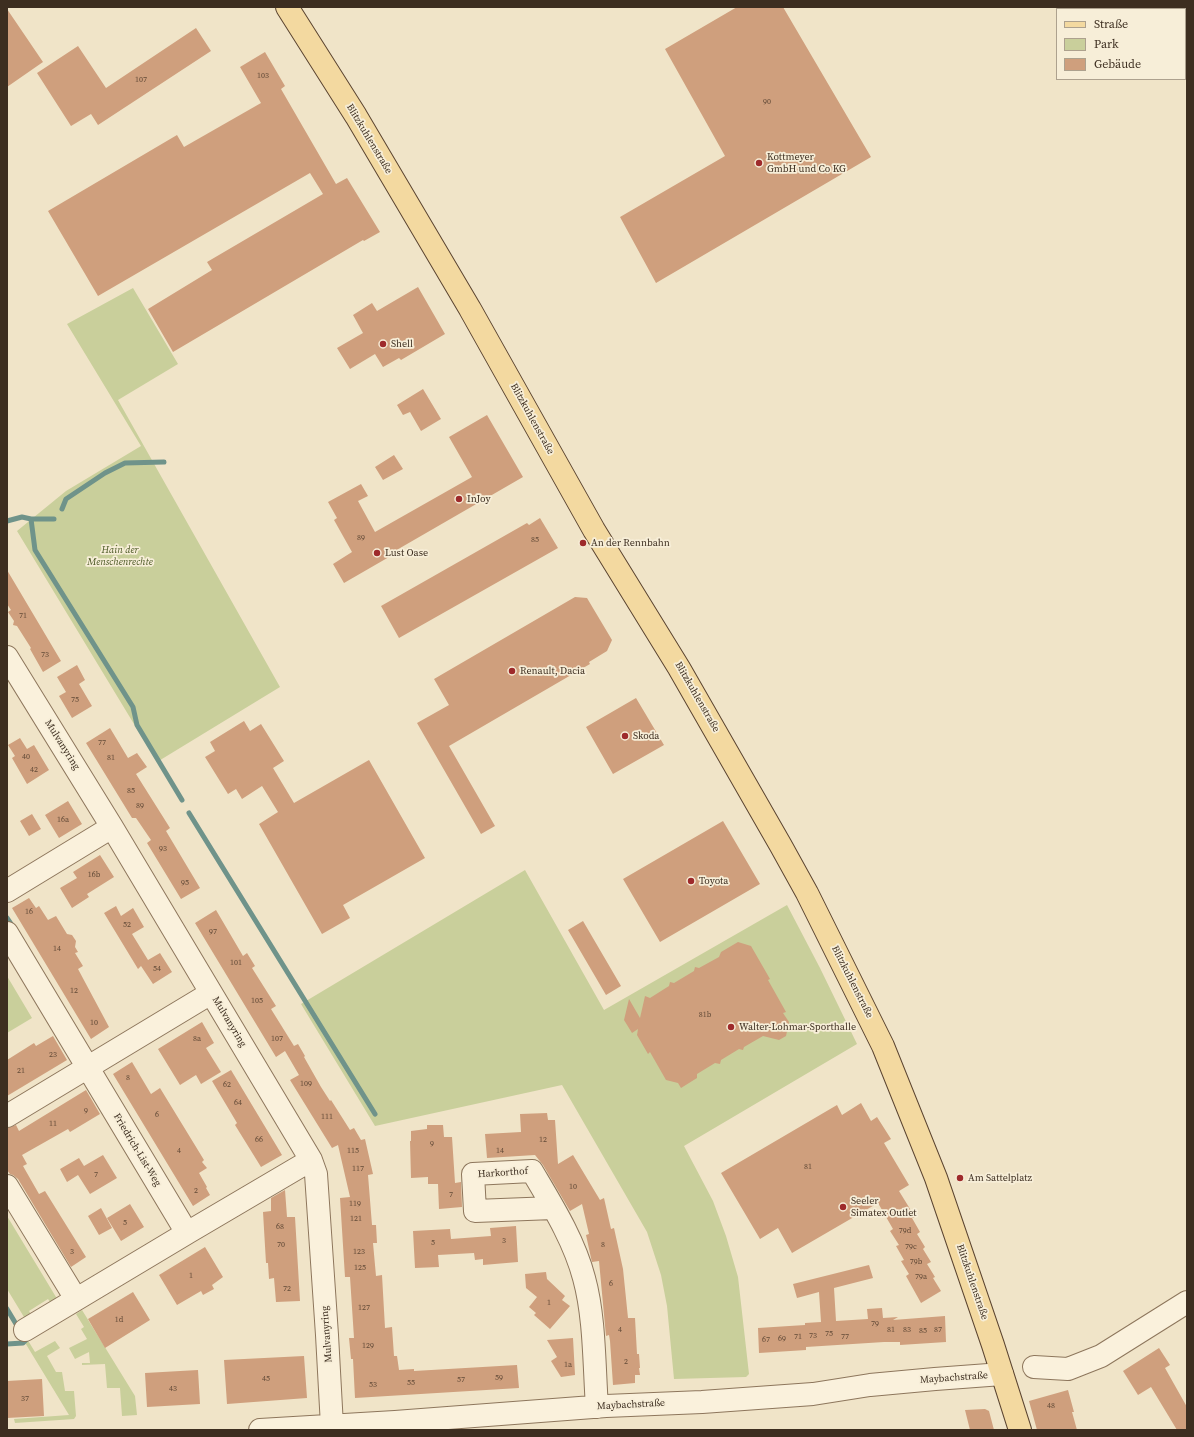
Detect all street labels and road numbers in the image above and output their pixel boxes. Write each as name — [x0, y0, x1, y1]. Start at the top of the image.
street label: Blitzkuhlenstraße — [343, 102, 395, 176]
street label: Blitzkuhlenstraße — [508, 381, 556, 457]
street label: Blitzkuhlenstraße — [672, 660, 722, 734]
street label: Mulvanyring — [42, 718, 82, 772]
street label: Blitzkuhlenstraße — [829, 944, 875, 1020]
street label: Mulvanyring — [209, 995, 249, 1049]
street label: Friedrich-List-Weg — [111, 1111, 163, 1189]
street label: Harkorthof — [477, 1165, 529, 1181]
street label: Blitzkuhlenstraße — [953, 1243, 991, 1321]
street label: Mulvanyring — [319, 1305, 335, 1363]
street label: Maybachstraße — [920, 1370, 988, 1386]
street label: Maybachstraße — [597, 1397, 665, 1413]

